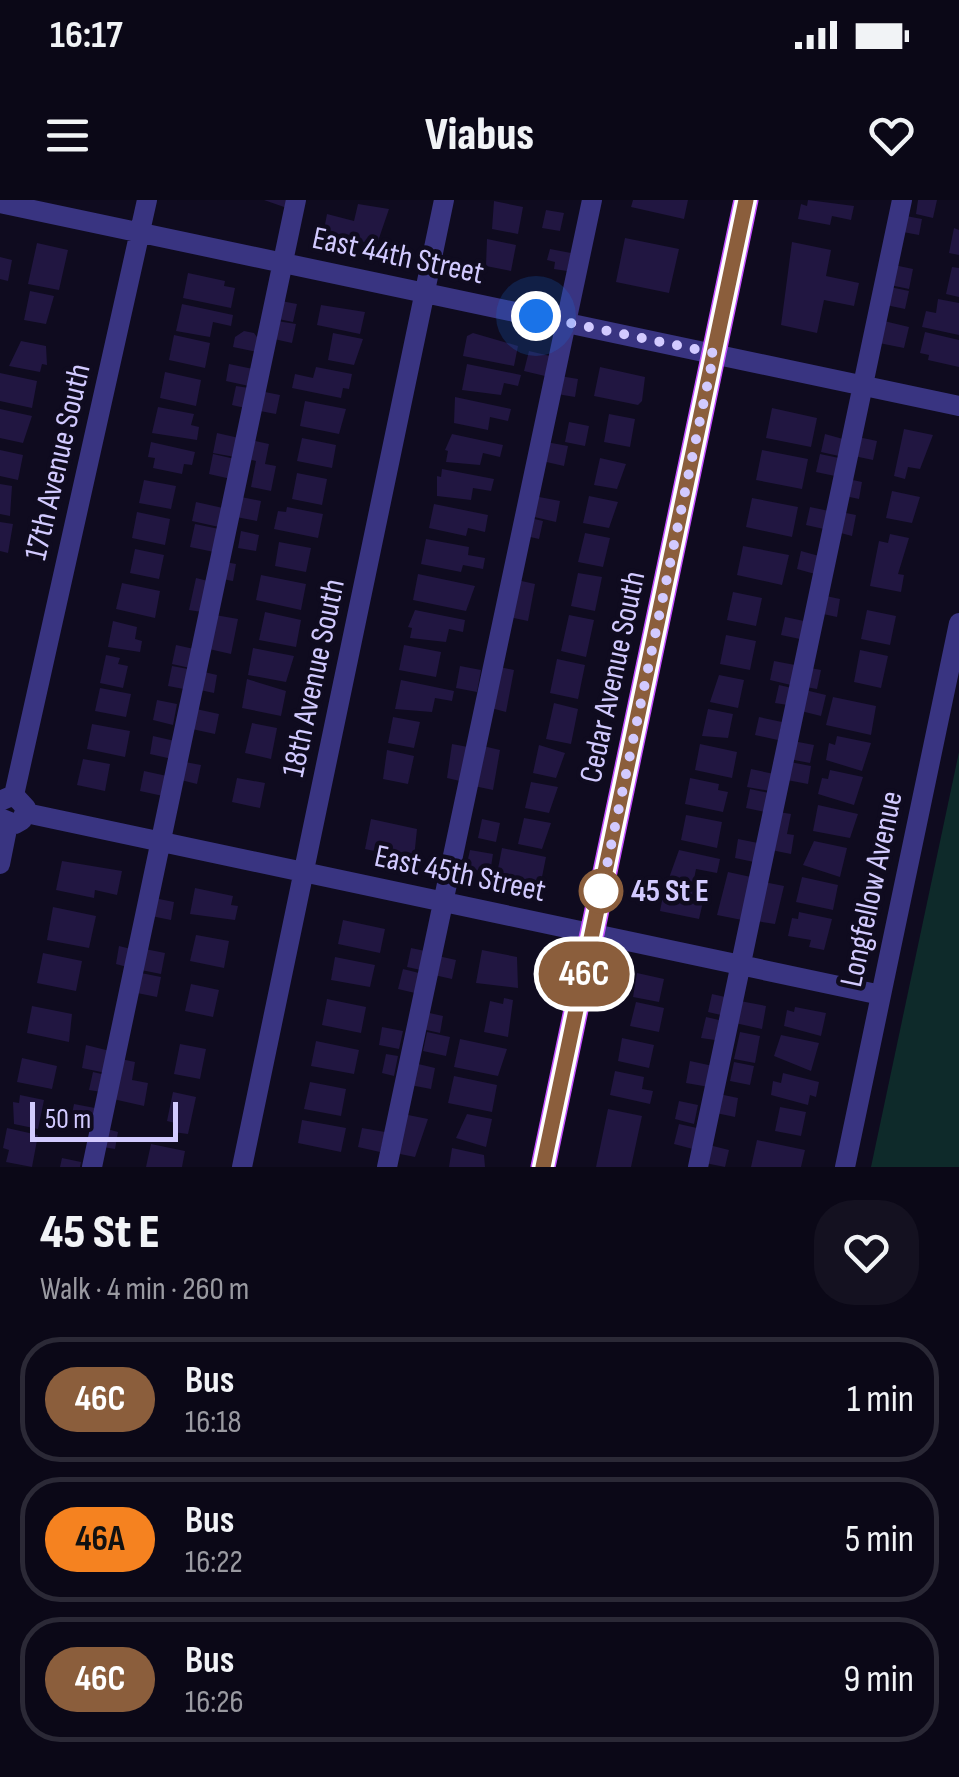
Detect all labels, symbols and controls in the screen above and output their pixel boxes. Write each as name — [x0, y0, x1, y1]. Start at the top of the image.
text: 16:17 — [50, 13, 122, 58]
icon: menu — [40, 108, 95, 163]
text: Viabus — [425, 108, 534, 163]
icon: heart — [864, 108, 919, 163]
street label: East 44th Street — [309, 219, 487, 293]
your location — [511, 291, 561, 341]
street label: 17th Avenue South — [17, 360, 99, 564]
street label: Cedar Avenue South — [572, 568, 654, 786]
street label: 18th Avenue South — [274, 576, 354, 780]
street label: Longfellow Avenue — [832, 788, 912, 990]
street label: East 45th Street — [371, 837, 549, 911]
marker: 45 St E — [580, 870, 622, 912]
place label: 45 St E — [631, 872, 709, 911]
line badge: 46C — [526, 942, 642, 1006]
text: 46C — [559, 953, 609, 996]
scale bar — [30, 1097, 178, 1141]
text: 50 m — [45, 1103, 91, 1136]
button: heart — [814, 1200, 919, 1305]
text: 45 St E — [40, 1204, 160, 1261]
text: Walk · 4 min · 260 m — [40, 1270, 249, 1309]
text: Bus — [185, 1358, 234, 1403]
text: 1 min — [847, 1377, 914, 1422]
text: 46C — [75, 1378, 125, 1421]
text: 16:18 — [185, 1403, 241, 1442]
text: Bus — [185, 1498, 234, 1543]
text: 5 min — [845, 1517, 914, 1562]
text: 46A — [75, 1518, 125, 1561]
text: 16:22 — [185, 1543, 243, 1582]
text: Bus — [185, 1638, 234, 1683]
text: 9 min — [843, 1657, 914, 1702]
text: 46C — [75, 1658, 125, 1701]
text: 16:26 — [185, 1683, 243, 1722]

